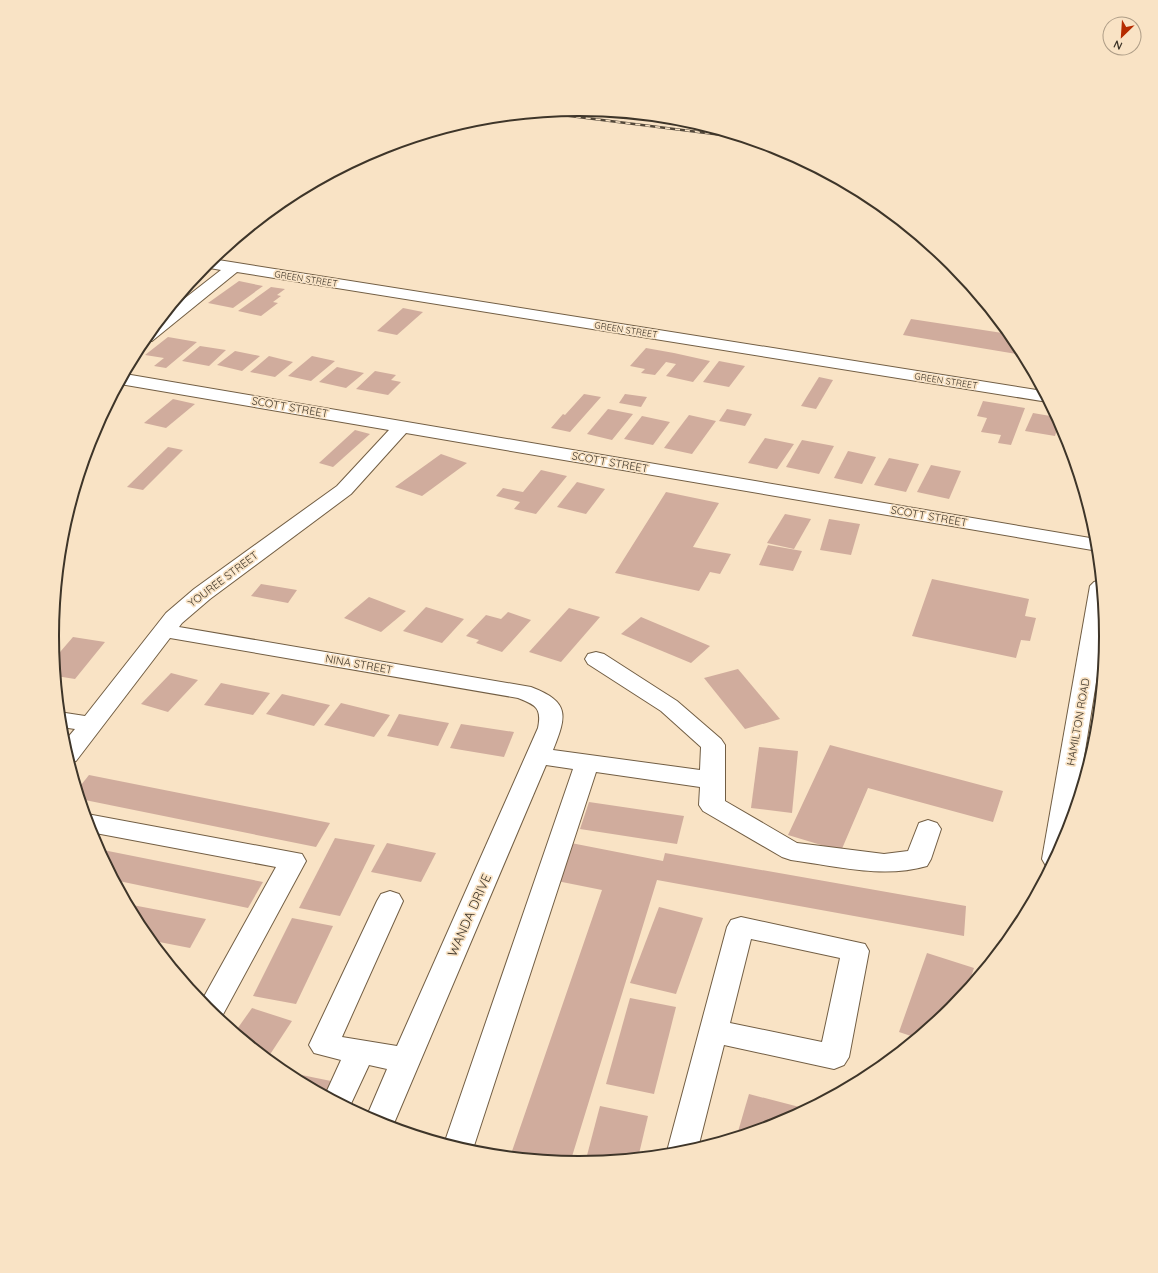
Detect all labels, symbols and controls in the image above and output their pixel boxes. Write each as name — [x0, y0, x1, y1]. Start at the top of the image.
north arrow — [1102, 16, 1142, 56]
text: N — [1111, 37, 1124, 53]
street label: GREEN STREET — [274, 268, 339, 289]
street label: GREEN STREET — [594, 319, 659, 340]
street label: GREEN STREET — [914, 370, 979, 391]
street label: SCOTT STREET — [251, 393, 330, 421]
street label: SCOTT STREET — [571, 448, 650, 476]
street label: SCOTT STREET — [890, 502, 969, 530]
street label: YOUREE STREET — [185, 548, 261, 610]
street label: NINA STREET — [324, 651, 394, 677]
street label: HAMILTON ROAD — [1063, 677, 1093, 767]
street label: WANDA DRIVE — [444, 871, 494, 959]

